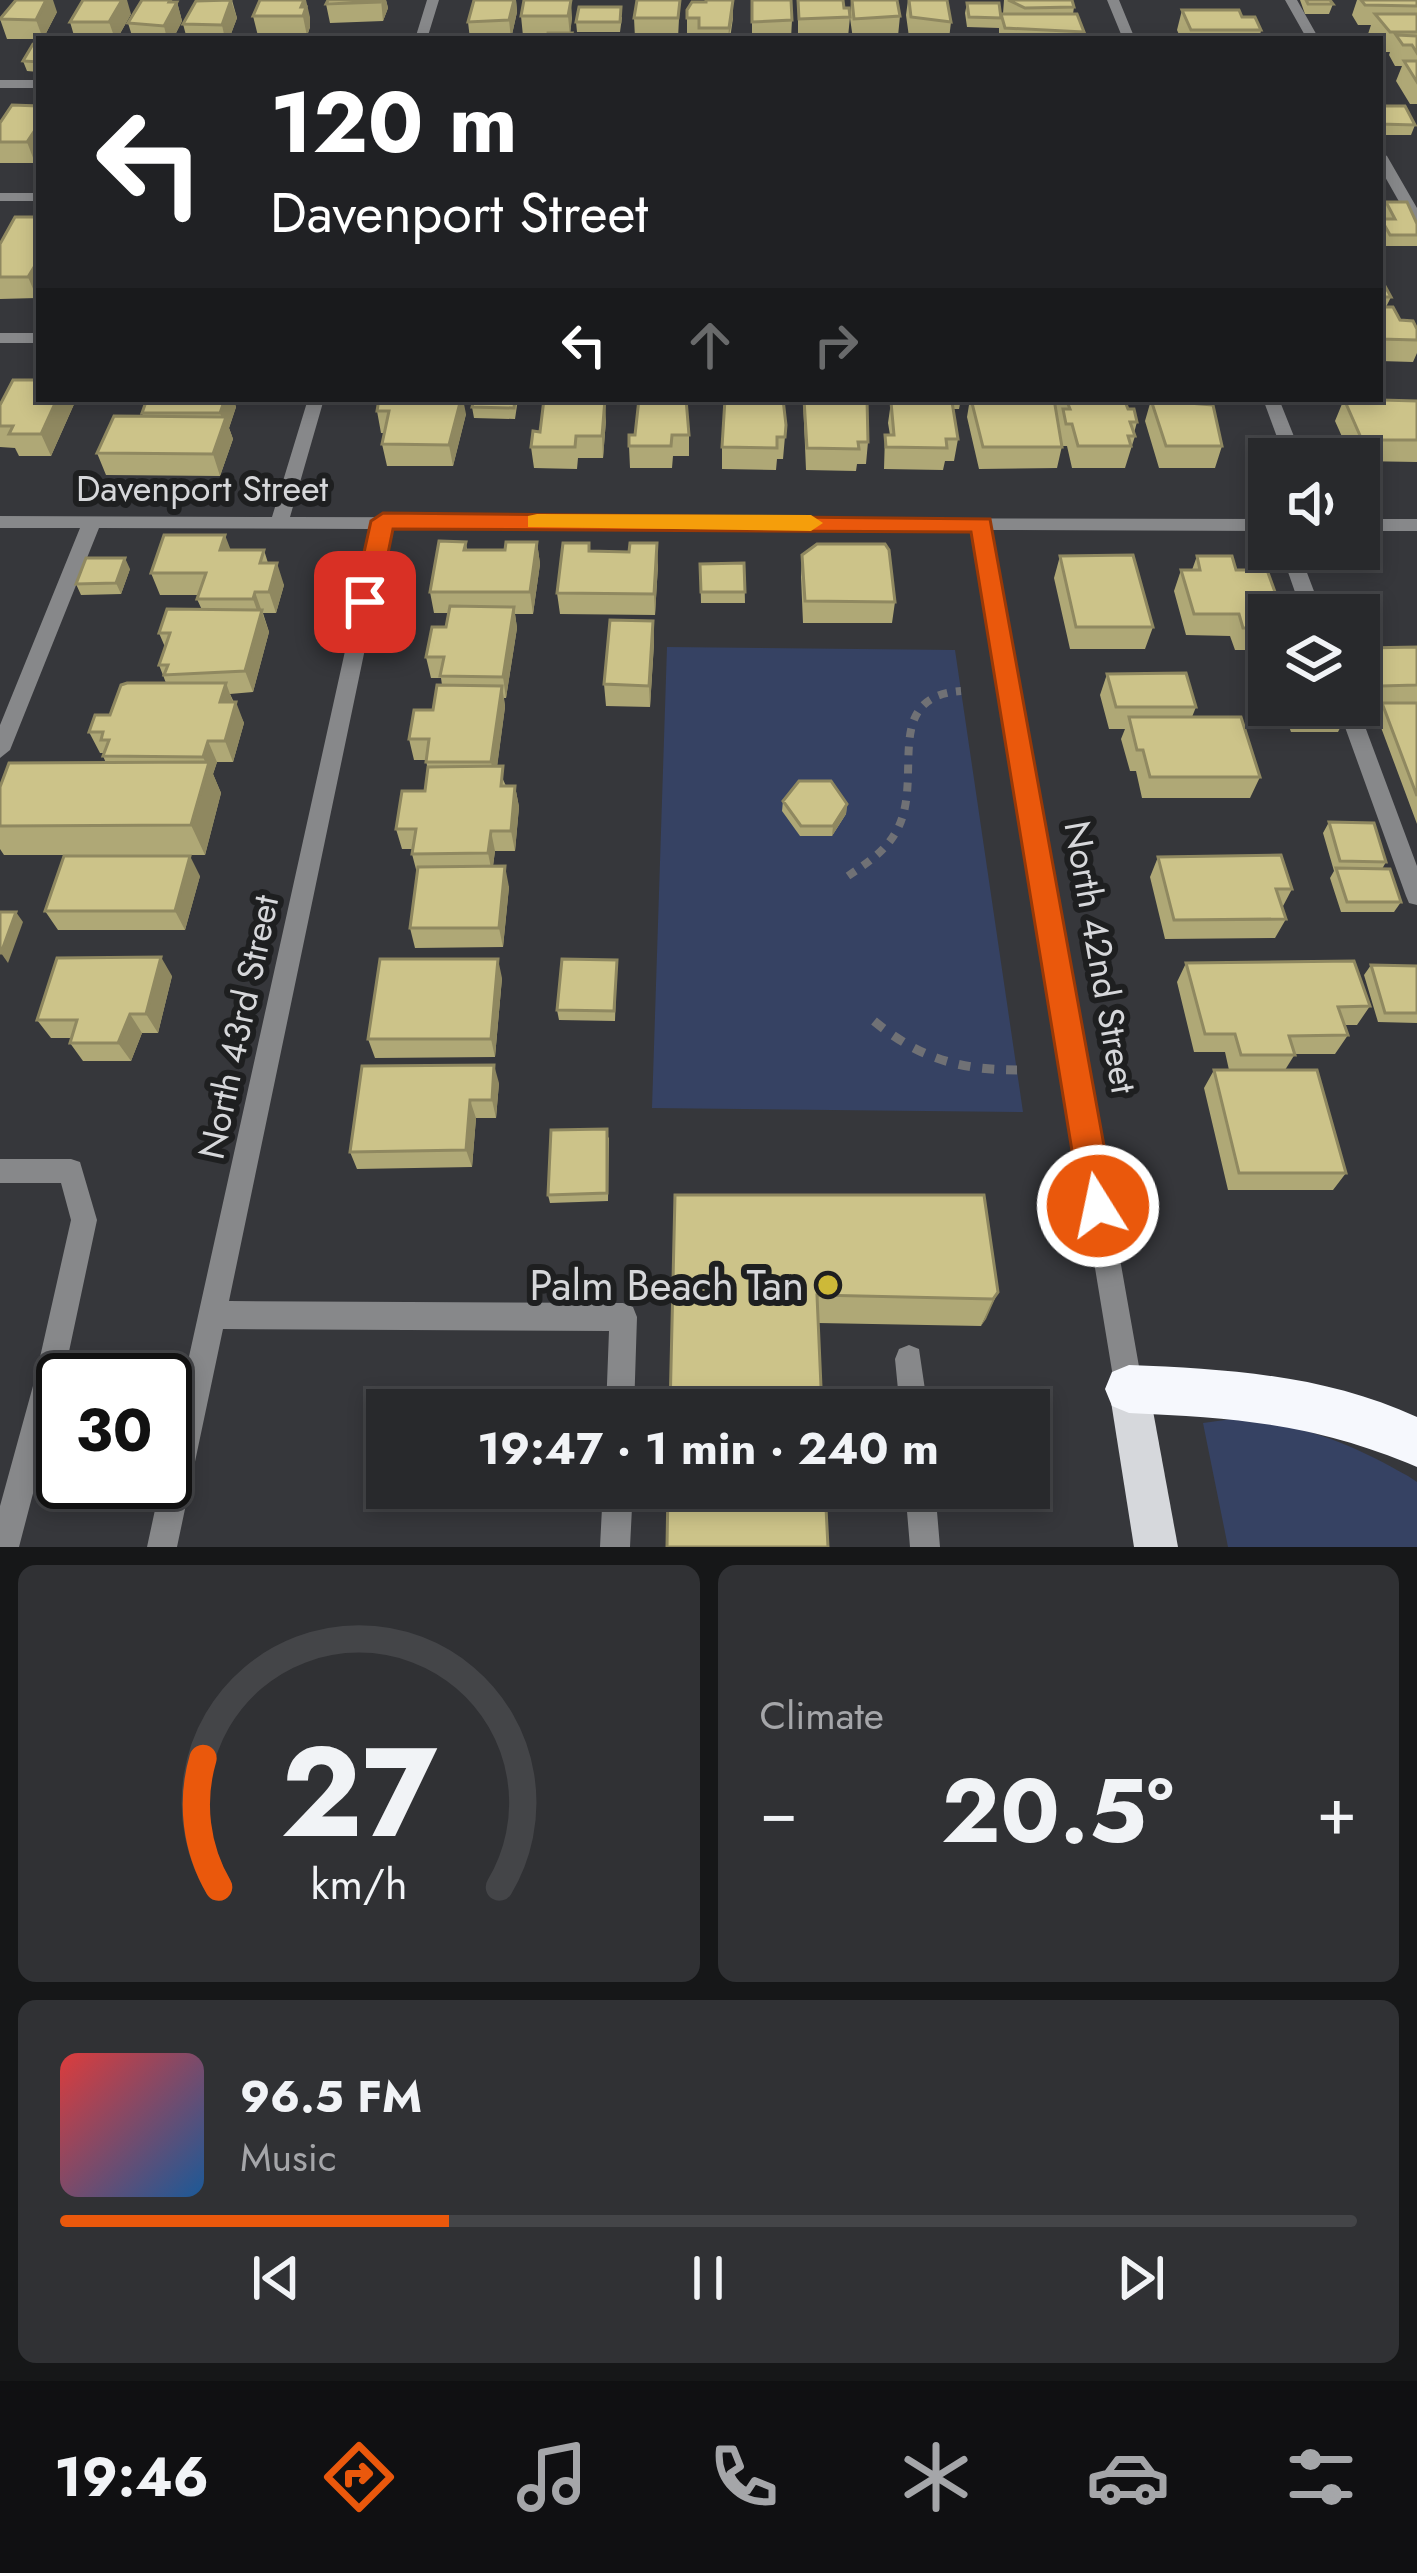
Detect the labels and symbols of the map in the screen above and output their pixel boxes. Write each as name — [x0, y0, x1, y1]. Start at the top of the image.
street label: Davenport Street — [76, 462, 328, 514]
pin — [314, 551, 416, 653]
street label: North 42nd Street — [1051, 817, 1151, 1098]
street label: North 43rd Street — [185, 890, 291, 1164]
position arrow — [1035, 1143, 1161, 1269]
place label: Palm Beach Tan — [529, 1255, 804, 1316]
marker: Palm Beach Tan — [815, 1272, 841, 1298]
speed limit sign: 30 — [36, 1353, 192, 1509]

